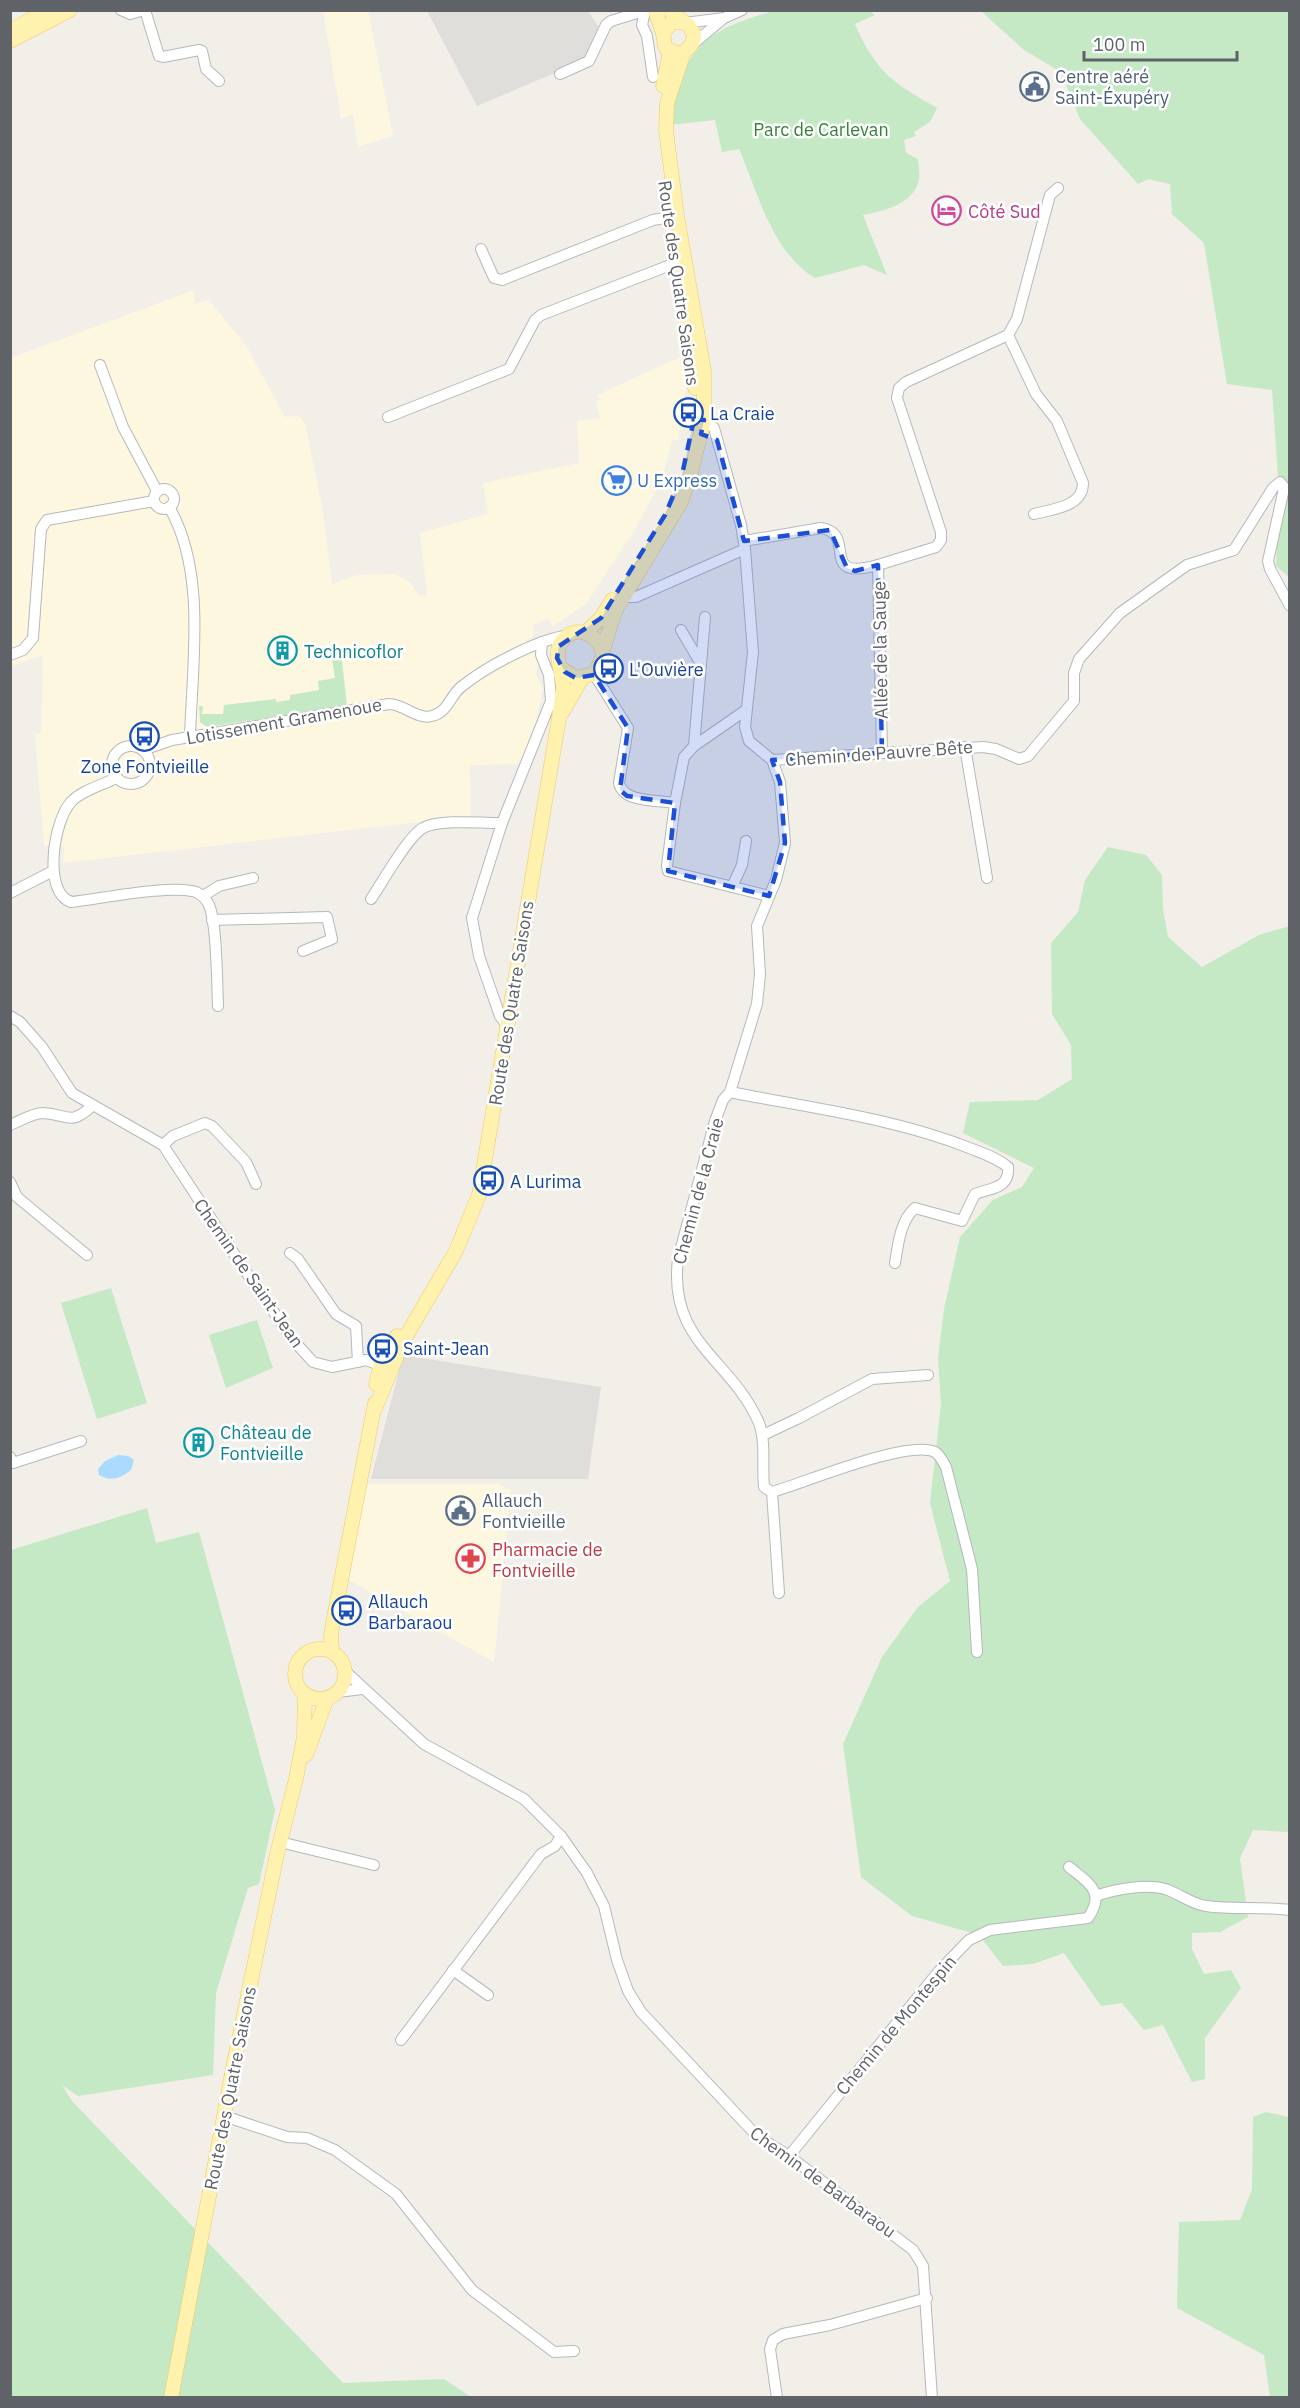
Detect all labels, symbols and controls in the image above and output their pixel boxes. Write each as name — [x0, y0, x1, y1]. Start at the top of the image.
scale bar — [1084, 24, 1237, 62]
text: 100 m — [1093, 33, 1145, 56]
place label: Centre aéré Saint-Éxupéry — [1055, 65, 1169, 109]
public building icon: Centre aéré Saint-Éxupéry — [1018, 70, 1050, 102]
park label: Parc de Carlevan — [753, 118, 889, 141]
street label: Route des Quatre Saisons — [653, 179, 705, 387]
hotel icon: Côté Sud — [931, 195, 963, 227]
place label: Côté Sud — [968, 200, 1041, 223]
bus stop icon: La Craie — [673, 397, 705, 429]
place label: La Craie — [710, 402, 775, 425]
supermarket icon: U Express — [600, 464, 632, 496]
place label: U Express — [637, 469, 717, 492]
street label: Allée de la Sauge — [867, 581, 893, 719]
building icon: Technicoflor — [267, 635, 299, 667]
place label: Technicoflor — [304, 640, 404, 663]
bus stop icon: L'Ouvière — [592, 653, 624, 685]
place label: L'Ouvière — [629, 658, 704, 681]
street label: Lotissement Gramenoue — [184, 692, 384, 750]
bus stop icon: Zone Fontvieille — [129, 721, 161, 753]
street label: Chemin de Pauvre Bête — [784, 735, 974, 771]
place label: Zone Fontvieille — [81, 755, 209, 778]
street label: Route des Quatre Saisons — [483, 899, 539, 1107]
street label: Chemin de la Craie — [667, 1115, 729, 1267]
bus stop icon: A Lurima — [473, 1165, 505, 1197]
place label: A Lurima — [510, 1170, 582, 1193]
street label: Chemin de Saint-Jean — [189, 1194, 309, 1352]
bus stop icon: Saint-Jean — [366, 1332, 398, 1364]
place label: Saint-Jean — [403, 1337, 489, 1360]
place label: Château de Fontvieille — [220, 1421, 312, 1465]
building icon: Château de Fontvieille — [183, 1426, 215, 1458]
place label: Allauch Fontvieille — [482, 1489, 566, 1533]
public building icon: Allauch Fontvieille — [445, 1494, 477, 1526]
place label: Pharmacie de Fontvieille — [492, 1538, 603, 1582]
pharmacy icon: Pharmacie de Fontvieille — [455, 1543, 487, 1575]
place label: Allauch Barbaraou — [368, 1590, 452, 1634]
bus stop icon: Allauch Barbaraou — [331, 1595, 363, 1627]
street label: Chemin de Montespin — [831, 1950, 961, 2100]
street label: Route des Quatre Saisons — [199, 1984, 261, 2192]
street label: Chemin de Barbaraou — [745, 2121, 901, 2243]

